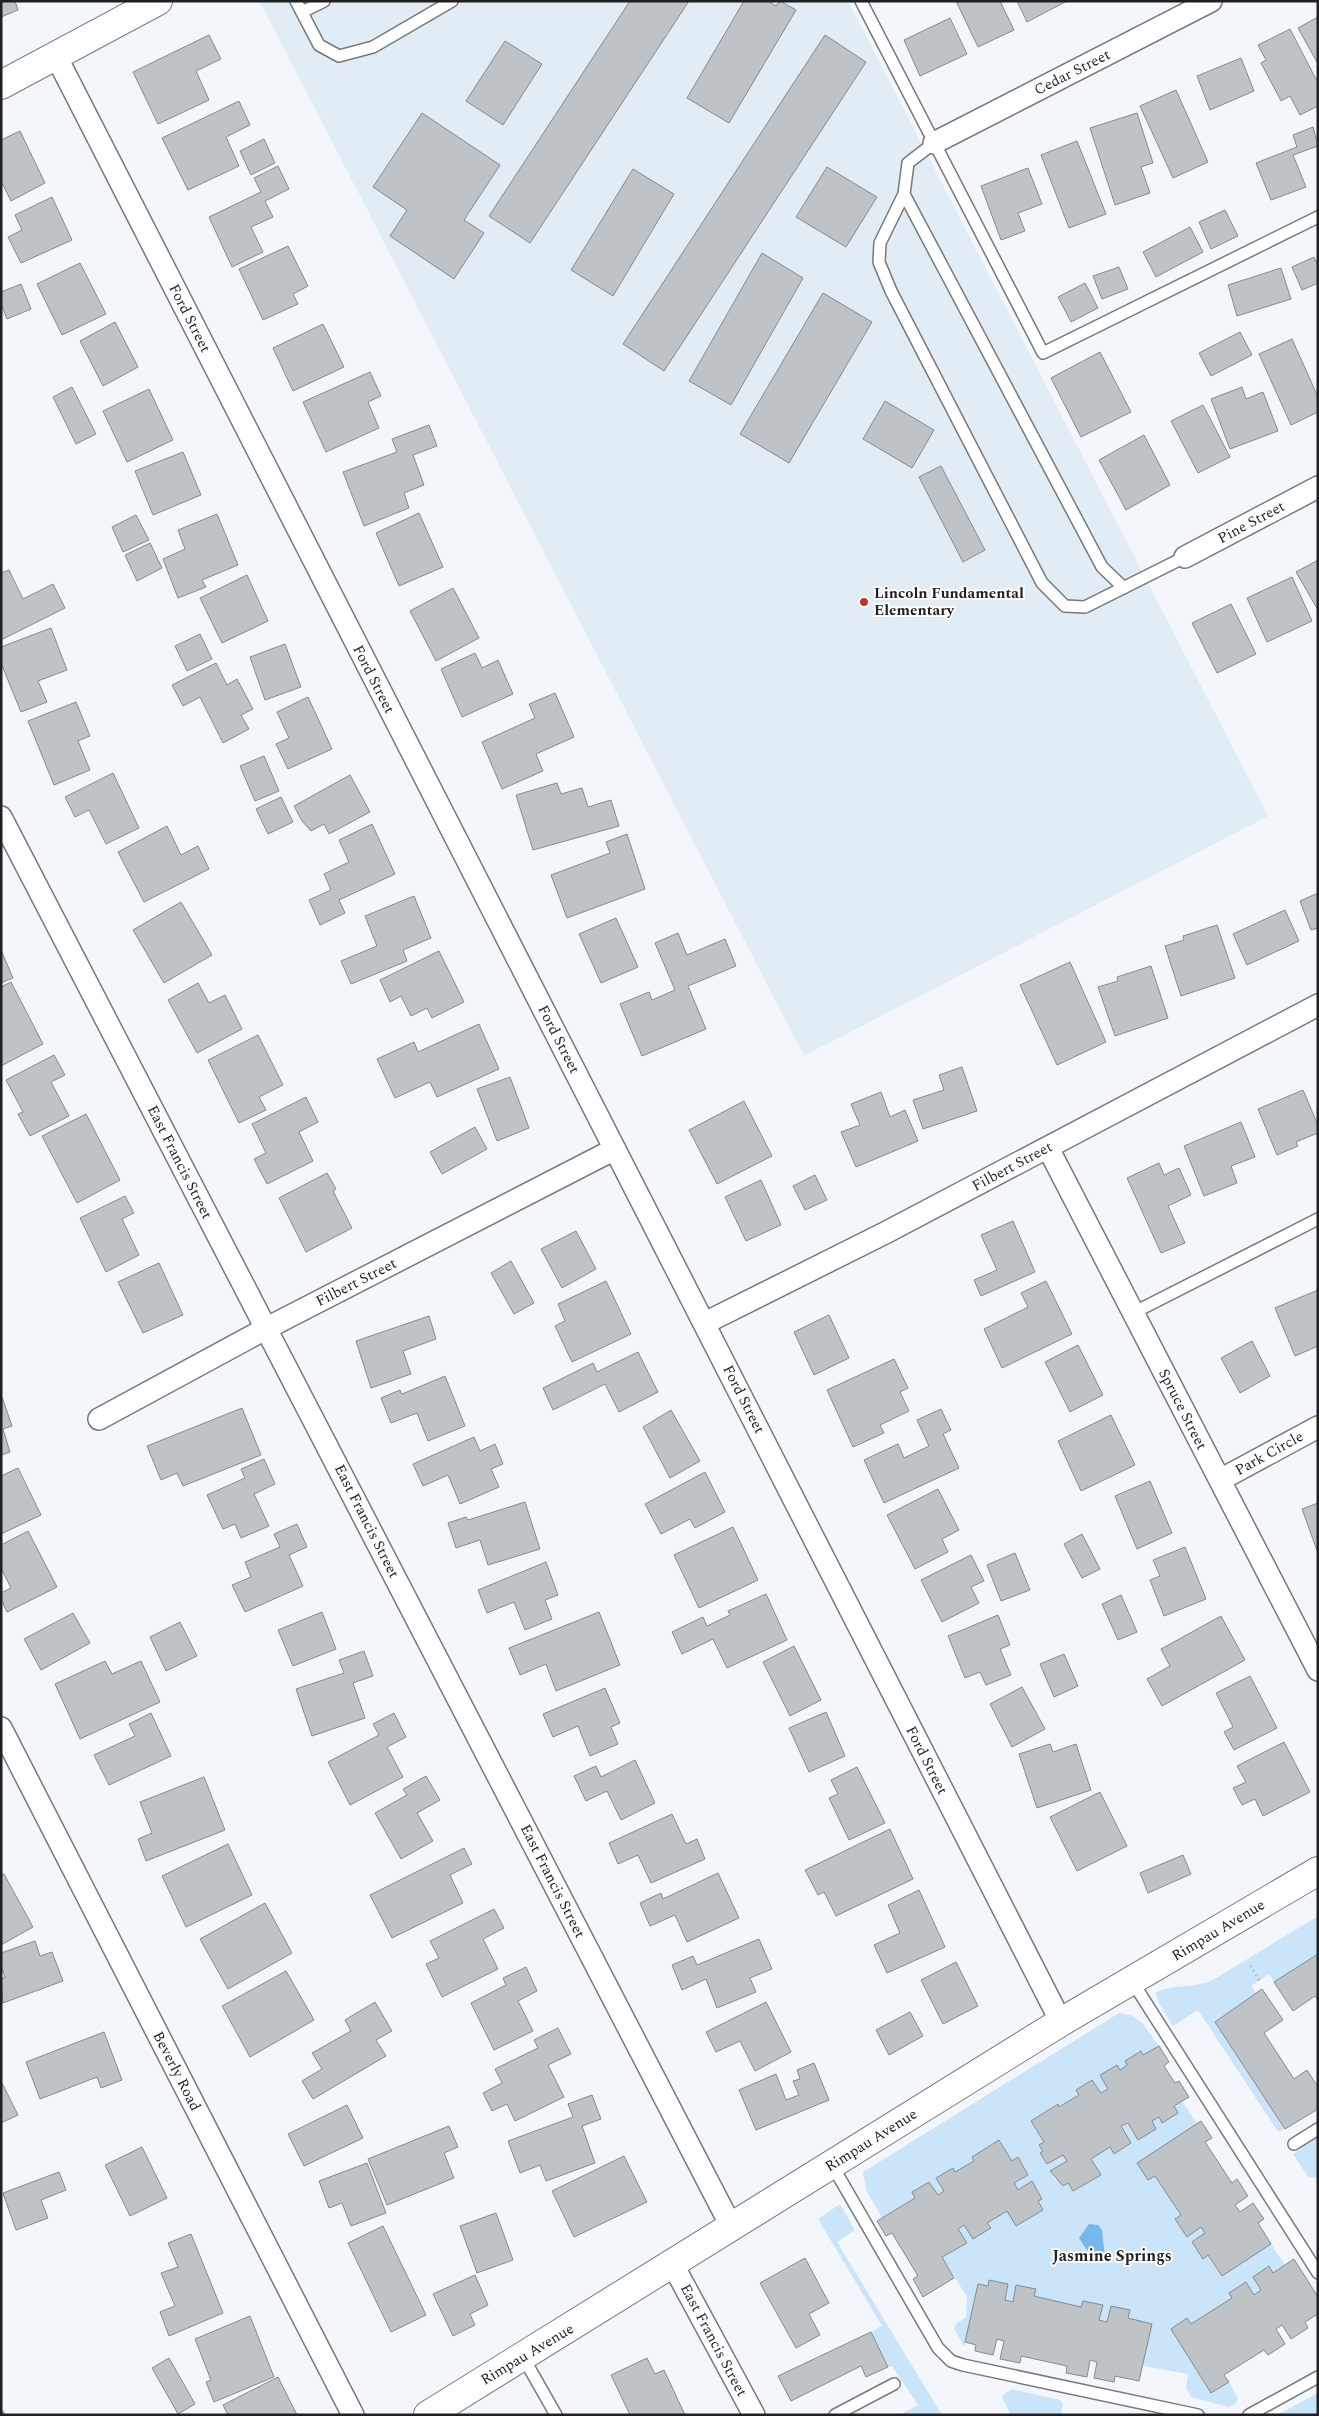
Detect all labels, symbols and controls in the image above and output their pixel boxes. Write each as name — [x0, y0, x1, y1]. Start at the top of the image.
street label: Cedar Street — [1030, 43, 1114, 102]
street label: Ford Street — [162, 280, 217, 357]
street label: Pine Street — [1213, 495, 1289, 550]
place label: Lincoln Fundamental Elementary — [874, 582, 1024, 622]
marker: Lincoln Fundamental Elementary — [858, 596, 870, 608]
street label: Ford Street — [346, 641, 401, 718]
street label: Ford Street — [531, 1001, 586, 1078]
street label: East Francis Street — [141, 1101, 218, 1223]
street label: Filbert Street — [968, 1136, 1057, 1197]
street label: Filbert Street — [312, 1252, 401, 1313]
street label: Ford Street — [716, 1361, 771, 1438]
street label: Spruce Street — [1152, 1365, 1213, 1454]
street label: Park Circle — [1231, 1425, 1308, 1482]
street label: East Francis Street — [328, 1460, 405, 1582]
street label: Ford Street — [899, 1722, 954, 1799]
street label: East Francis Street — [514, 1820, 591, 1942]
street label: Rimpau Avenue — [1167, 1894, 1269, 1967]
street label: Beverly Road — [147, 2027, 207, 2115]
street label: Rimpau Avenue — [821, 2103, 922, 2178]
district label: Jasmine Springs — [1052, 2244, 1172, 2268]
street label: East Francis Street — [674, 2280, 753, 2401]
street label: Rimpau Avenue — [476, 2318, 578, 2391]

